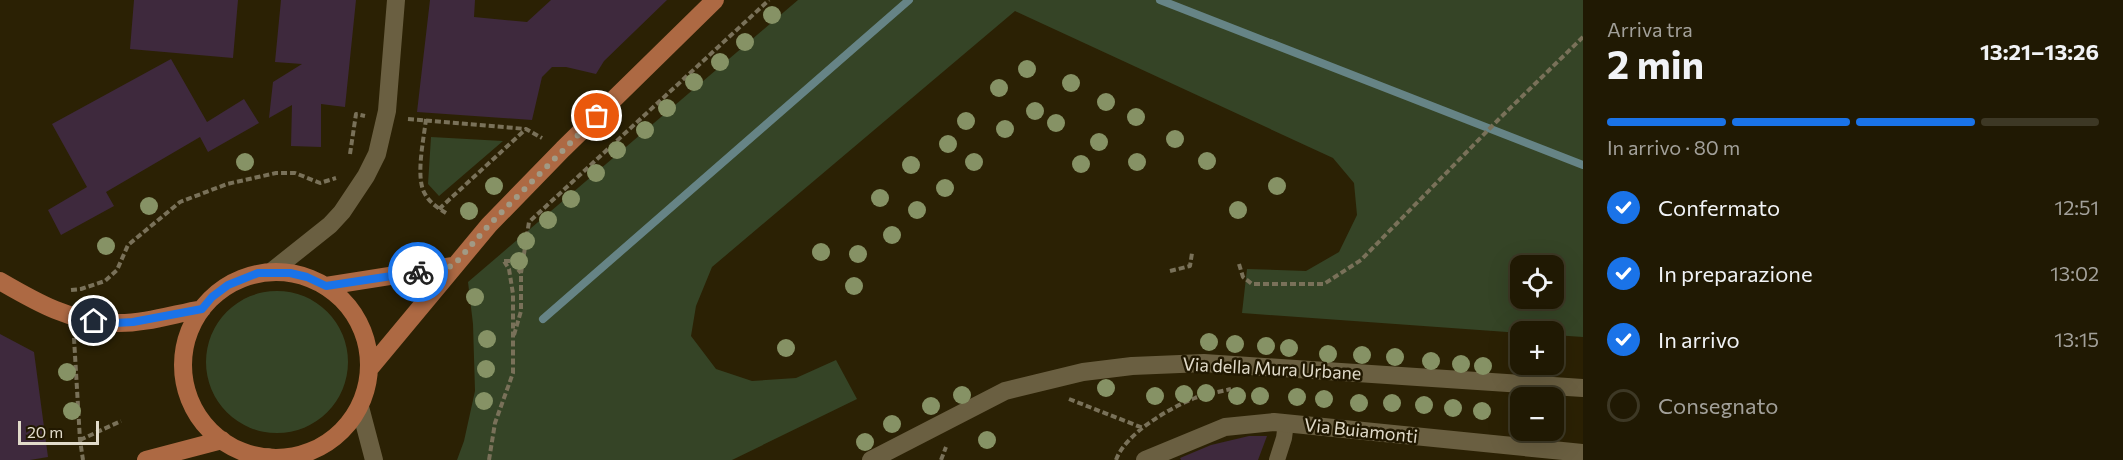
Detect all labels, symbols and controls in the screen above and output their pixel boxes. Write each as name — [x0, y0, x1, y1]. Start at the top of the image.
text: Arriva tra — [1607, 17, 1693, 41]
text: 13:21–13:26 — [1980, 38, 2099, 65]
text: 2 min — [1607, 39, 1704, 87]
pin — [571, 90, 622, 141]
icon: bag — [580, 99, 613, 132]
text: In arrivo · 80 m — [1607, 135, 1740, 159]
icon: check — [1607, 191, 1640, 224]
text: Confermato — [1658, 194, 1780, 221]
text: 12:51 — [2055, 195, 2099, 219]
courier — [388, 242, 448, 302]
map controls — [1510, 255, 1564, 441]
button: locate — [1510, 255, 1564, 309]
icon: bike — [402, 256, 435, 289]
icon: check — [1607, 257, 1640, 290]
text: In preparazione — [1658, 260, 1813, 287]
text: 13:02 — [2050, 261, 2099, 285]
pin — [68, 295, 119, 346]
icon: home — [77, 304, 110, 337]
button: + — [1510, 321, 1564, 375]
icon: check — [1607, 323, 1640, 356]
text: In arrivo — [1658, 326, 1740, 353]
text: 13:15 — [2054, 327, 2099, 351]
street label: Via della Mura Urbane — [1182, 352, 1362, 384]
button: − — [1510, 387, 1564, 441]
text: Consegnato — [1658, 392, 1778, 419]
street label: Via Buiamonti — [1303, 413, 1419, 447]
scale bar — [18, 418, 99, 446]
text: 20 m — [27, 422, 63, 441]

